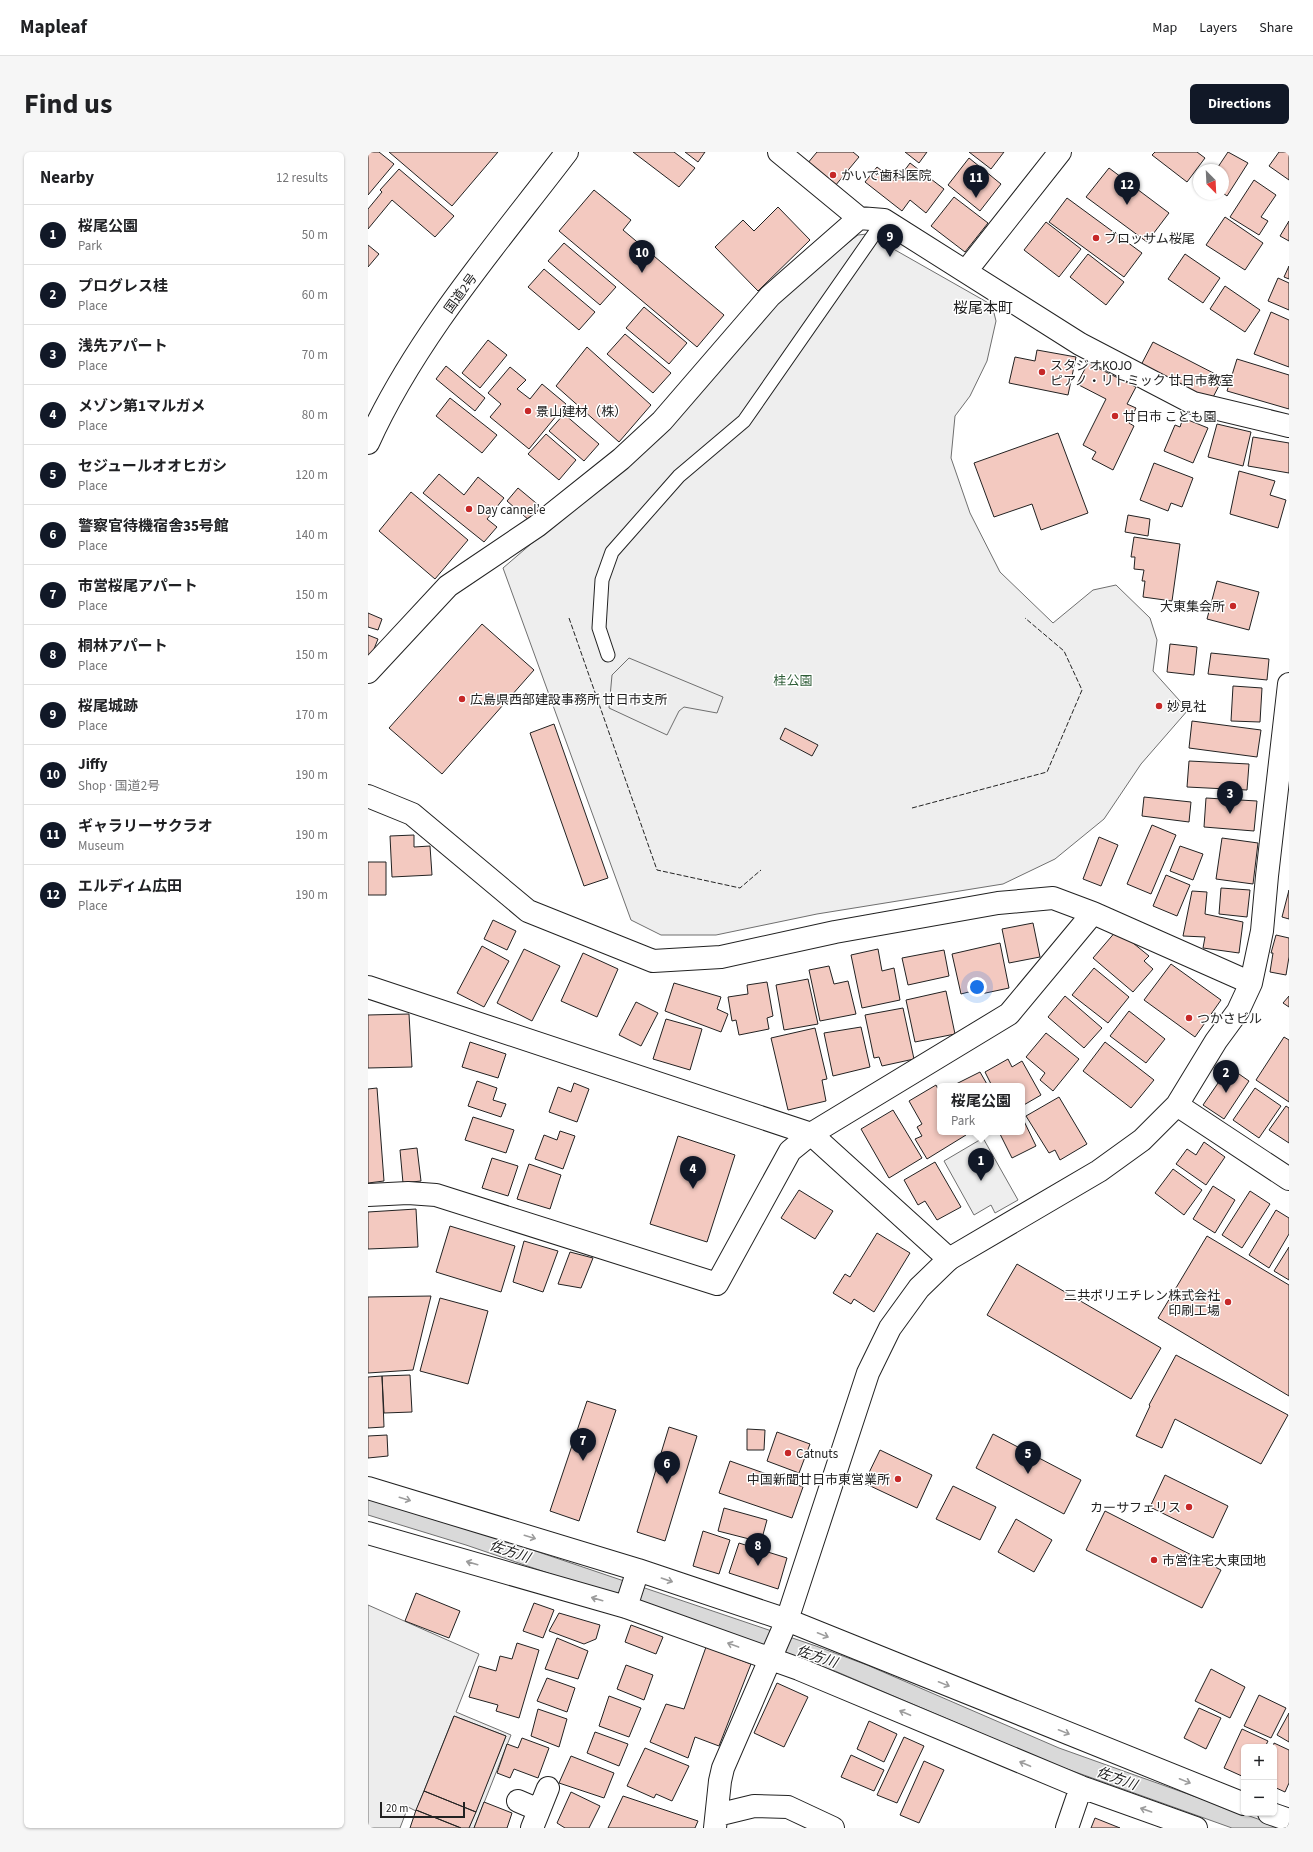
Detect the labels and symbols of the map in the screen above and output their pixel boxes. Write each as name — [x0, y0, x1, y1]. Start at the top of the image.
north arrow — [1193, 164, 1229, 200]
pin: 11 — [963, 165, 989, 198]
place label: かいで歯科医院 — [841, 167, 932, 185]
marker: かいで歯科医院 — [828, 170, 838, 180]
pin: 12 — [1114, 172, 1140, 205]
pin: 9 — [877, 224, 903, 257]
place label: ブロッサム桜尾 — [1104, 230, 1195, 248]
marker: ブロッサム桜尾 — [1091, 233, 1101, 243]
pin: 10 — [629, 240, 655, 273]
street label: 国道2号 — [440, 270, 481, 317]
district label: 桜尾本町 — [953, 298, 1013, 319]
place label: スタジオKOJO ピアノ・リトミック 廿日市教室 — [1050, 357, 1233, 390]
marker: スタジオKOJO ピアノ・リトミック 廿日市教室 — [1037, 367, 1047, 377]
place label: 景山建材（株） — [536, 403, 627, 421]
marker: 景山建材（株） — [523, 406, 533, 416]
place label: 廿日市 こども園 — [1123, 408, 1217, 426]
marker: 廿日市 こども園 — [1110, 411, 1120, 421]
place label: Day cannel’e — [477, 501, 546, 519]
marker: Day cannel’e — [464, 504, 474, 514]
place label: 大東集会所 — [1160, 598, 1225, 616]
marker: 大東集会所 — [1228, 601, 1238, 611]
park label: 桂公園 — [773, 672, 813, 690]
place label: 広島県西部建設事務所 廿日市支所 — [470, 691, 668, 709]
marker: 広島県西部建設事務所 廿日市支所 — [457, 694, 467, 704]
place label: 妙見社 — [1167, 698, 1206, 716]
marker: 妙見社 — [1154, 701, 1164, 711]
pin: 3 — [1217, 781, 1243, 814]
your location — [967, 977, 987, 997]
place label: つかさビル — [1197, 1010, 1262, 1028]
marker: つかさビル — [1184, 1013, 1194, 1023]
pin: 2 — [1213, 1060, 1239, 1093]
pin: 1 — [968, 1148, 994, 1181]
pin: 4 — [680, 1156, 706, 1189]
place label: 三共ポリエチレン株式会社 印刷工場 — [1064, 1287, 1220, 1320]
marker: 三共ポリエチレン株式会社 印刷工場 — [1223, 1297, 1233, 1307]
pin: 7 — [570, 1428, 596, 1461]
pin: 5 — [1015, 1441, 1041, 1474]
place label: Catnuts — [796, 1445, 839, 1463]
marker: Catnuts — [783, 1448, 793, 1458]
pin: 6 — [654, 1451, 680, 1484]
place label: 中国新聞廿日市東営業所 — [747, 1471, 890, 1489]
marker: 中国新聞廿日市東営業所 — [893, 1474, 903, 1484]
one-way arrow — [399, 1496, 412, 1503]
place label: カーサフェリス — [1090, 1499, 1181, 1517]
marker: カーサフェリス — [1184, 1502, 1194, 1512]
pin: 8 — [745, 1533, 771, 1566]
one-way arrow — [523, 1534, 536, 1541]
water label: 佐方川 — [487, 1536, 535, 1569]
place label: 市営住宅大東団地 — [1162, 1552, 1266, 1570]
marker: 市営住宅大東団地 — [1149, 1555, 1159, 1565]
one-way arrow — [466, 1559, 479, 1566]
one-way arrow — [661, 1577, 674, 1584]
one-way arrow — [591, 1595, 604, 1602]
one-way arrow — [817, 1632, 829, 1639]
one-way arrow — [728, 1641, 740, 1649]
water label: 佐方川 — [794, 1641, 842, 1674]
one-way arrow — [937, 1680, 949, 1688]
one-way arrow — [900, 1709, 912, 1717]
one-way arrow — [1058, 1729, 1070, 1737]
one-way arrow — [1019, 1759, 1031, 1767]
water label: 佐方川 — [1094, 1762, 1142, 1796]
one-way arrow — [1178, 1777, 1190, 1785]
scale bar — [380, 1800, 465, 1819]
one-way arrow — [1141, 1806, 1153, 1814]

